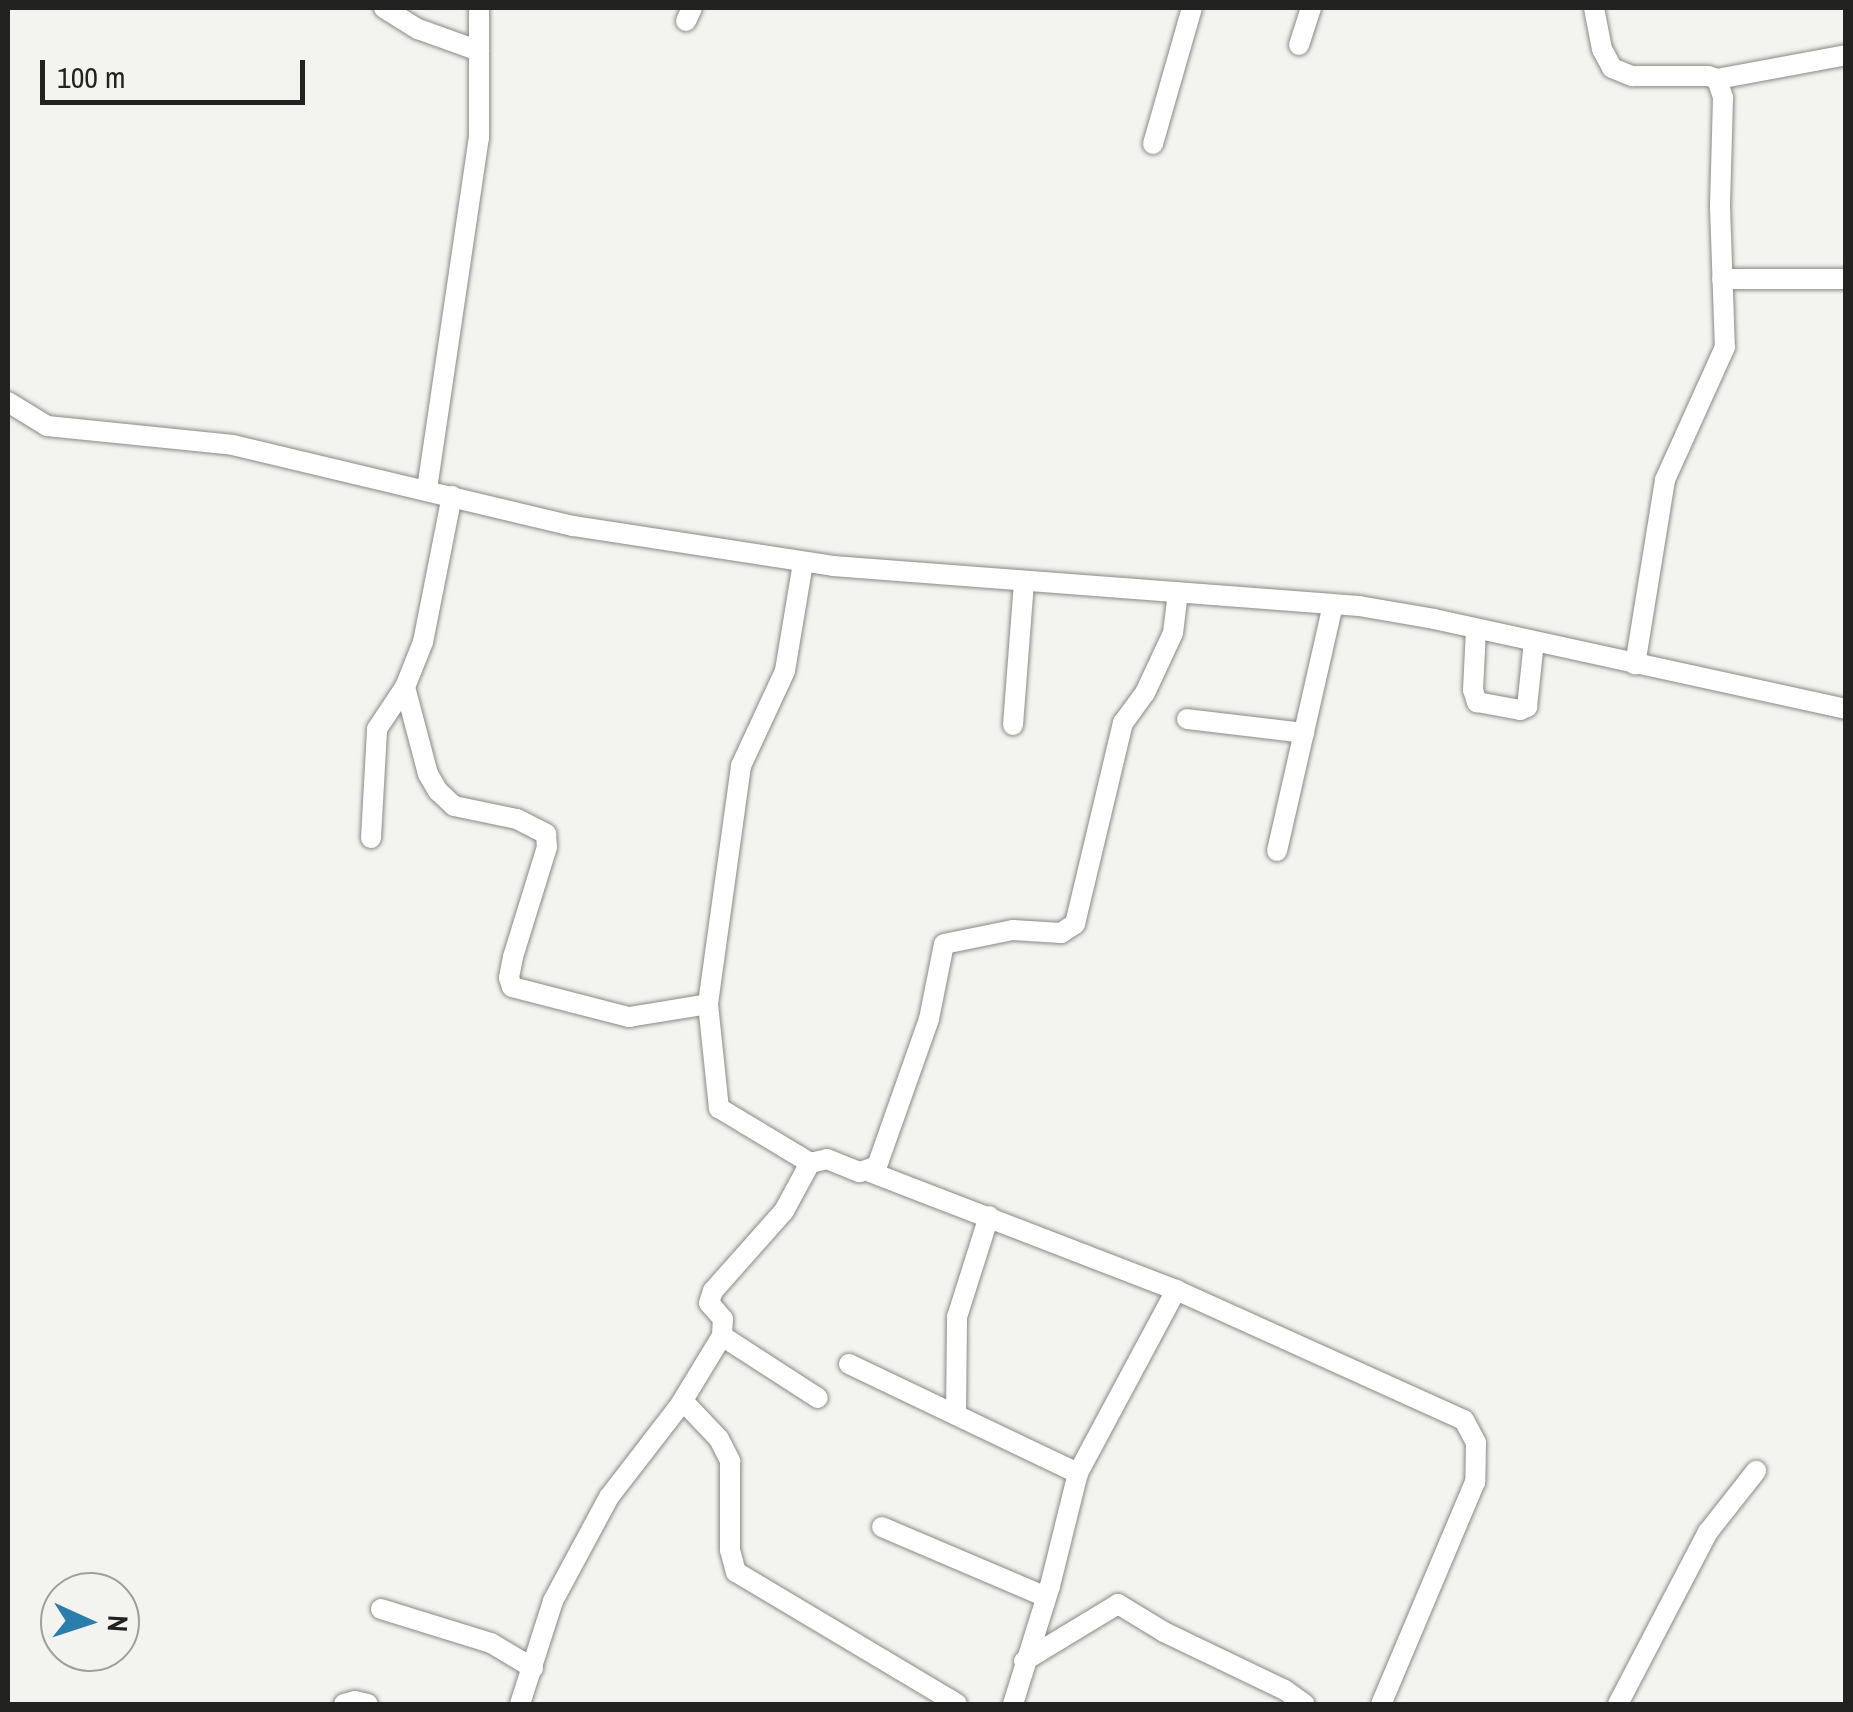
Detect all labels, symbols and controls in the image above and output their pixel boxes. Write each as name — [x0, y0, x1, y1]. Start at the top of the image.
scale bar — [45, 40, 310, 102]
text: 100 m — [57, 57, 125, 97]
north arrow — [40, 1572, 140, 1672]
text: N — [99, 1614, 137, 1633]

